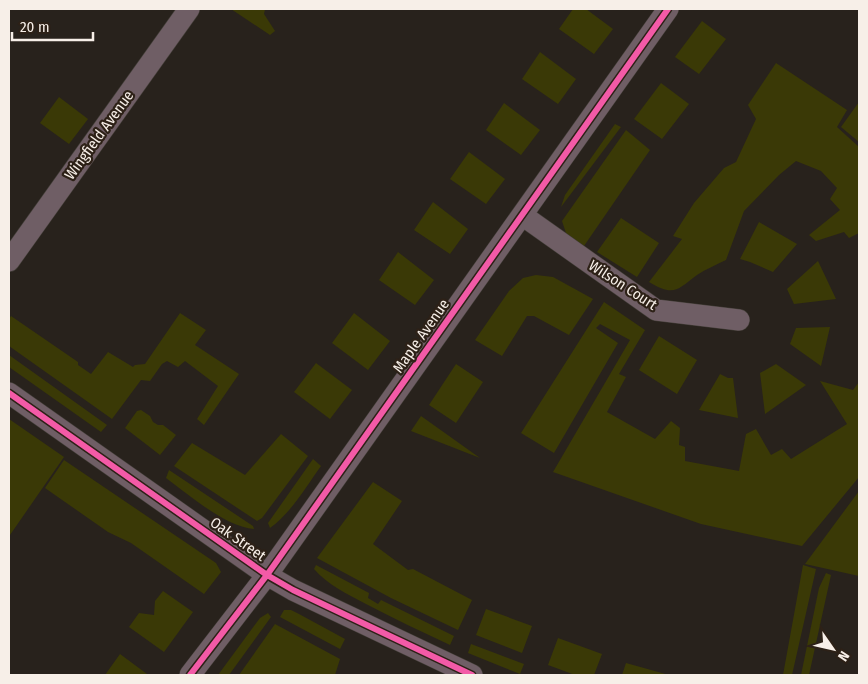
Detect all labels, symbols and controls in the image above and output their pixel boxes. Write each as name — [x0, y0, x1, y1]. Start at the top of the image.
scale bar — [12, 10, 94, 42]
text: 20 m — [20, 18, 50, 36]
street label: Wingfield Avenue — [61, 87, 137, 183]
street label: Wilson Court — [585, 256, 661, 314]
street label: Maple Avenue — [389, 296, 453, 376]
street label: Oak Street — [207, 513, 269, 565]
north arrow — [808, 624, 858, 674]
text: N — [834, 648, 853, 664]

